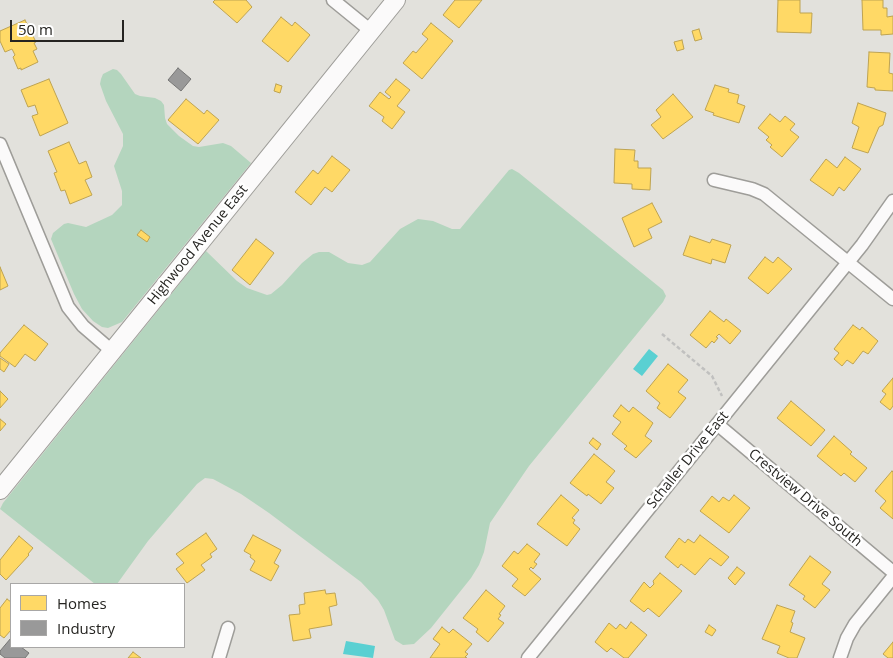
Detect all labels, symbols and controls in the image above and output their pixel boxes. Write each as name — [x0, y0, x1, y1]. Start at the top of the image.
scale bar — [12, 10, 126, 42]
text: 50 m — [18, 19, 53, 39]
street label: Highwood Avenue East — [144, 182, 252, 308]
street label: Schaller Drive East — [644, 408, 732, 512]
street label: Crestview Drive South — [745, 446, 865, 550]
legend — [10, 583, 185, 648]
text: Homes — [57, 593, 107, 613]
text: Industry — [57, 618, 115, 638]

